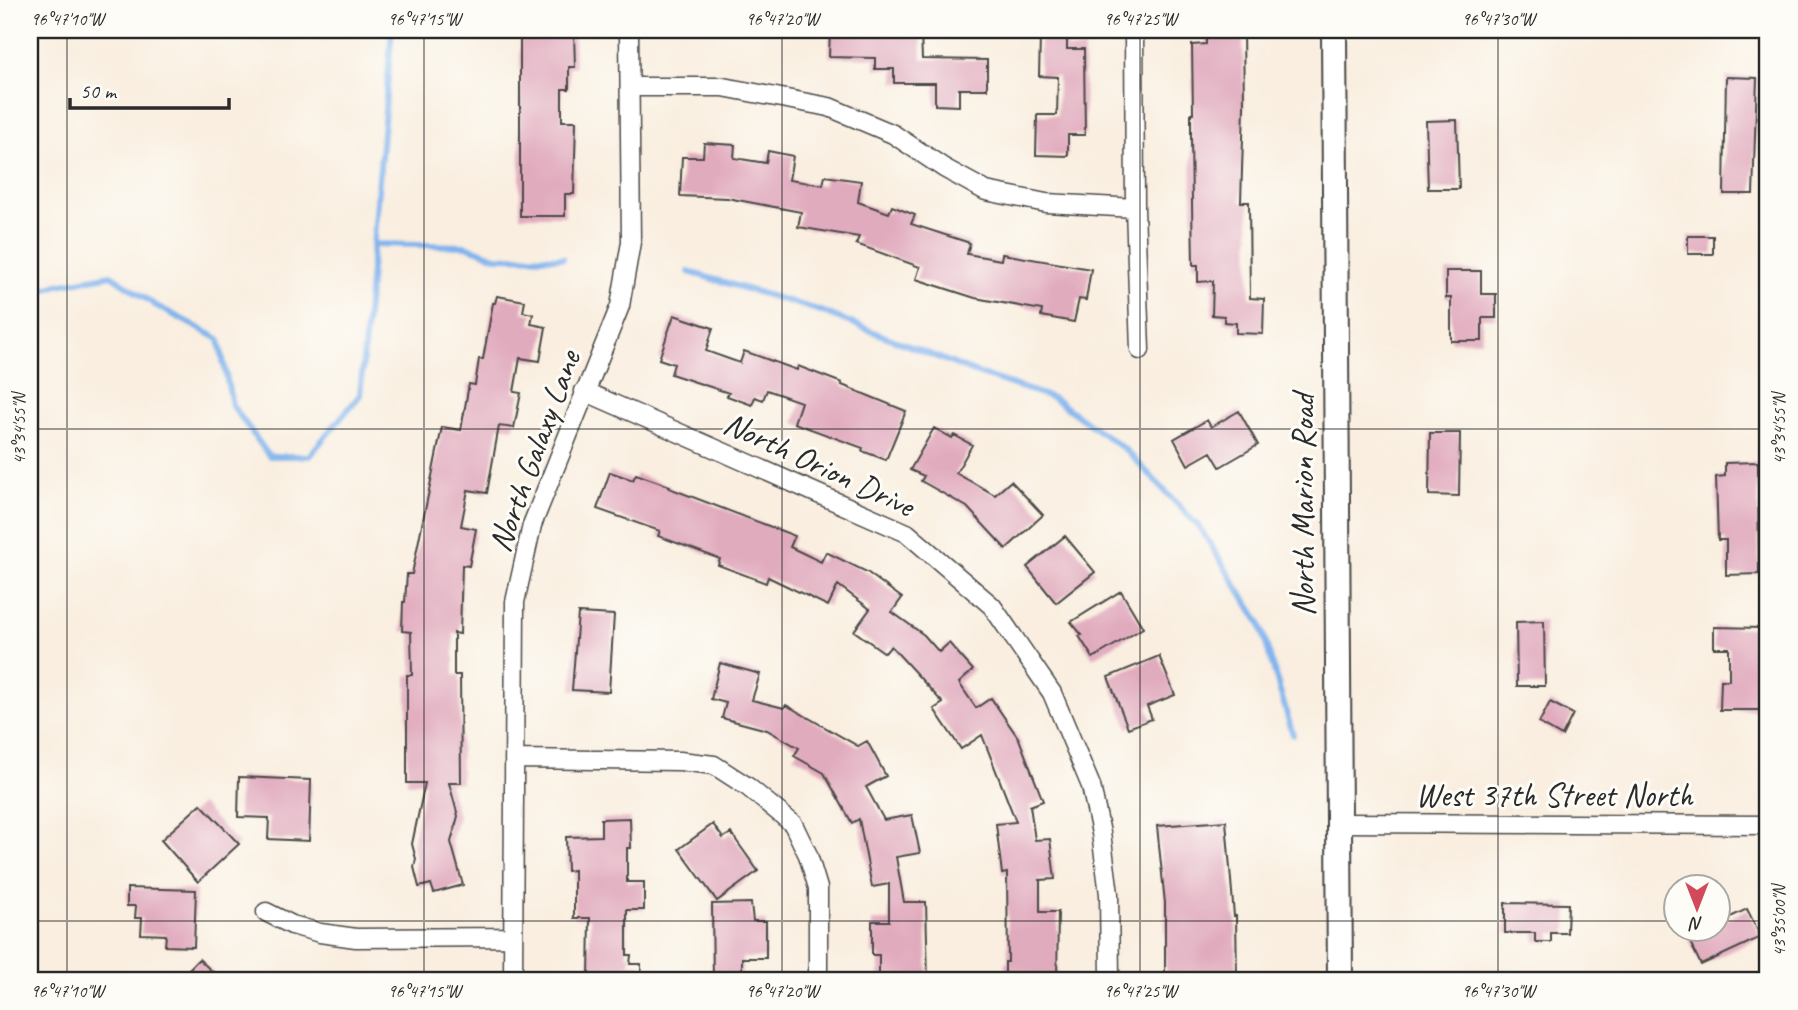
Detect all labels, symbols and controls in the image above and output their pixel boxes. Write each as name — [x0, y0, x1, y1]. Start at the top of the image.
text: 96°47'10"W — [30, 8, 107, 30]
text: 96°47'15"W — [387, 8, 464, 30]
text: 96°47'20"W — [745, 8, 822, 30]
text: 96°47'25"W — [1103, 8, 1180, 30]
text: 96°47'30"W — [1461, 8, 1538, 30]
scale bar — [70, 66, 229, 110]
text: 50 m — [80, 78, 118, 104]
street label: North Galaxy Lane — [478, 343, 591, 557]
street label: North Marion Road — [1282, 389, 1324, 616]
text: 43°34'55"N — [8, 390, 30, 464]
text: 43°34'55"N — [1768, 390, 1790, 464]
street label: North Orion Drive — [717, 402, 923, 527]
street label: West 37th Street North — [1416, 774, 1694, 816]
north arrow — [1661, 874, 1731, 944]
text: 43°35'00"N — [1768, 882, 1790, 956]
text: N — [1688, 912, 1703, 936]
text: 96°47'10"W — [30, 980, 107, 1002]
text: 96°47'15"W — [387, 980, 464, 1002]
text: 96°47'20"W — [745, 980, 822, 1002]
text: 96°47'25"W — [1103, 980, 1180, 1002]
text: 96°47'30"W — [1461, 980, 1538, 1002]

